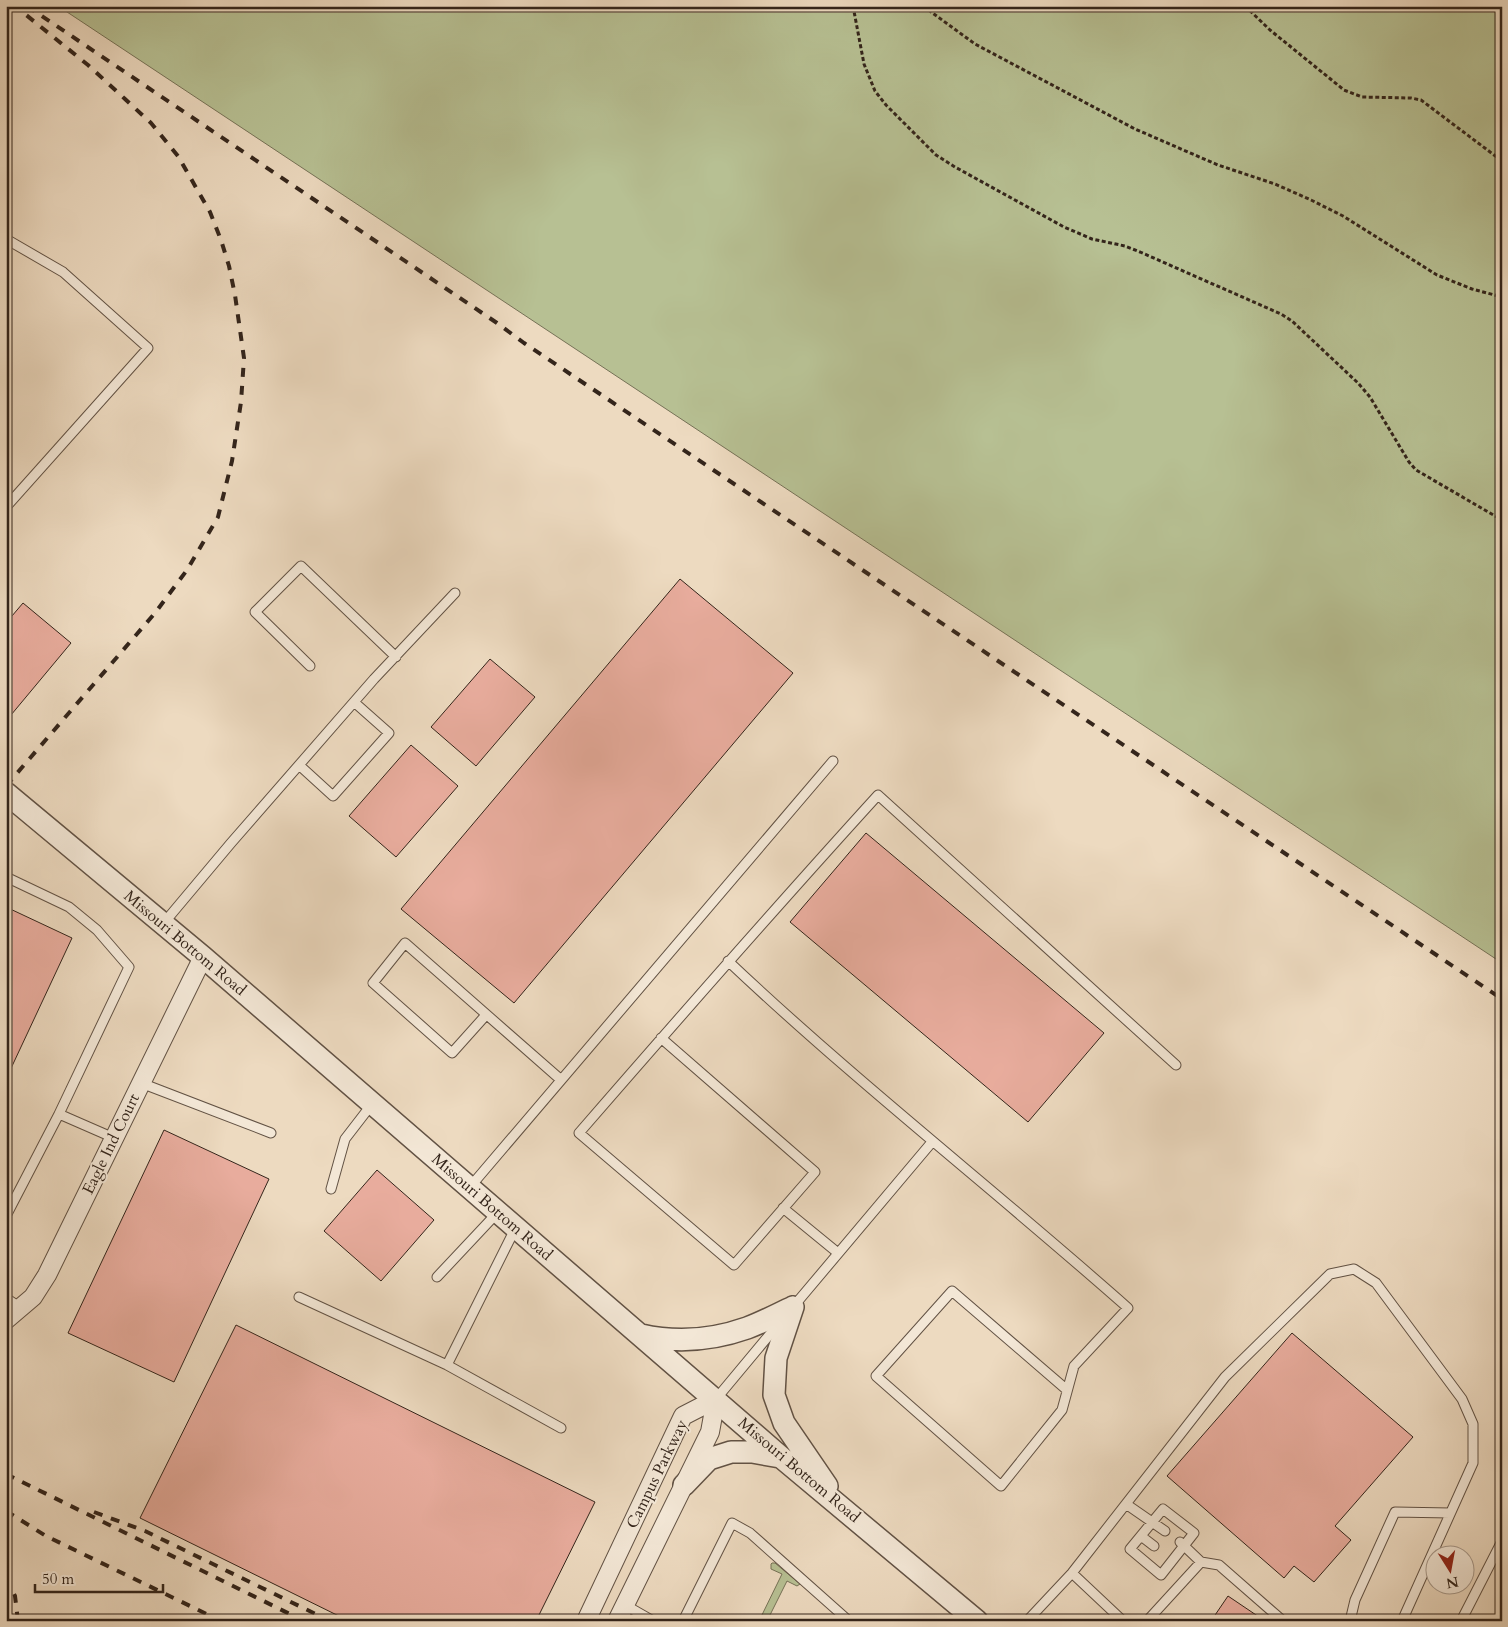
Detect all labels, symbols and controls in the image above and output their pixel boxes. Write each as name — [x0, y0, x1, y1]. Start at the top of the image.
street label: Missouri Bottom Road — [119, 885, 251, 1001]
street label: Eagle Ind Court — [77, 1090, 145, 1198]
street label: Missouri Bottom Road — [427, 1148, 558, 1266]
street label: Missouri Bottom Road — [733, 1412, 865, 1528]
street label: Campus Parkway — [621, 1415, 693, 1532]
north arrow — [1426, 1544, 1476, 1594]
scale bar — [35, 1562, 162, 1594]
text: 50 m — [42, 1569, 74, 1589]
text: N — [1445, 1572, 1460, 1593]

